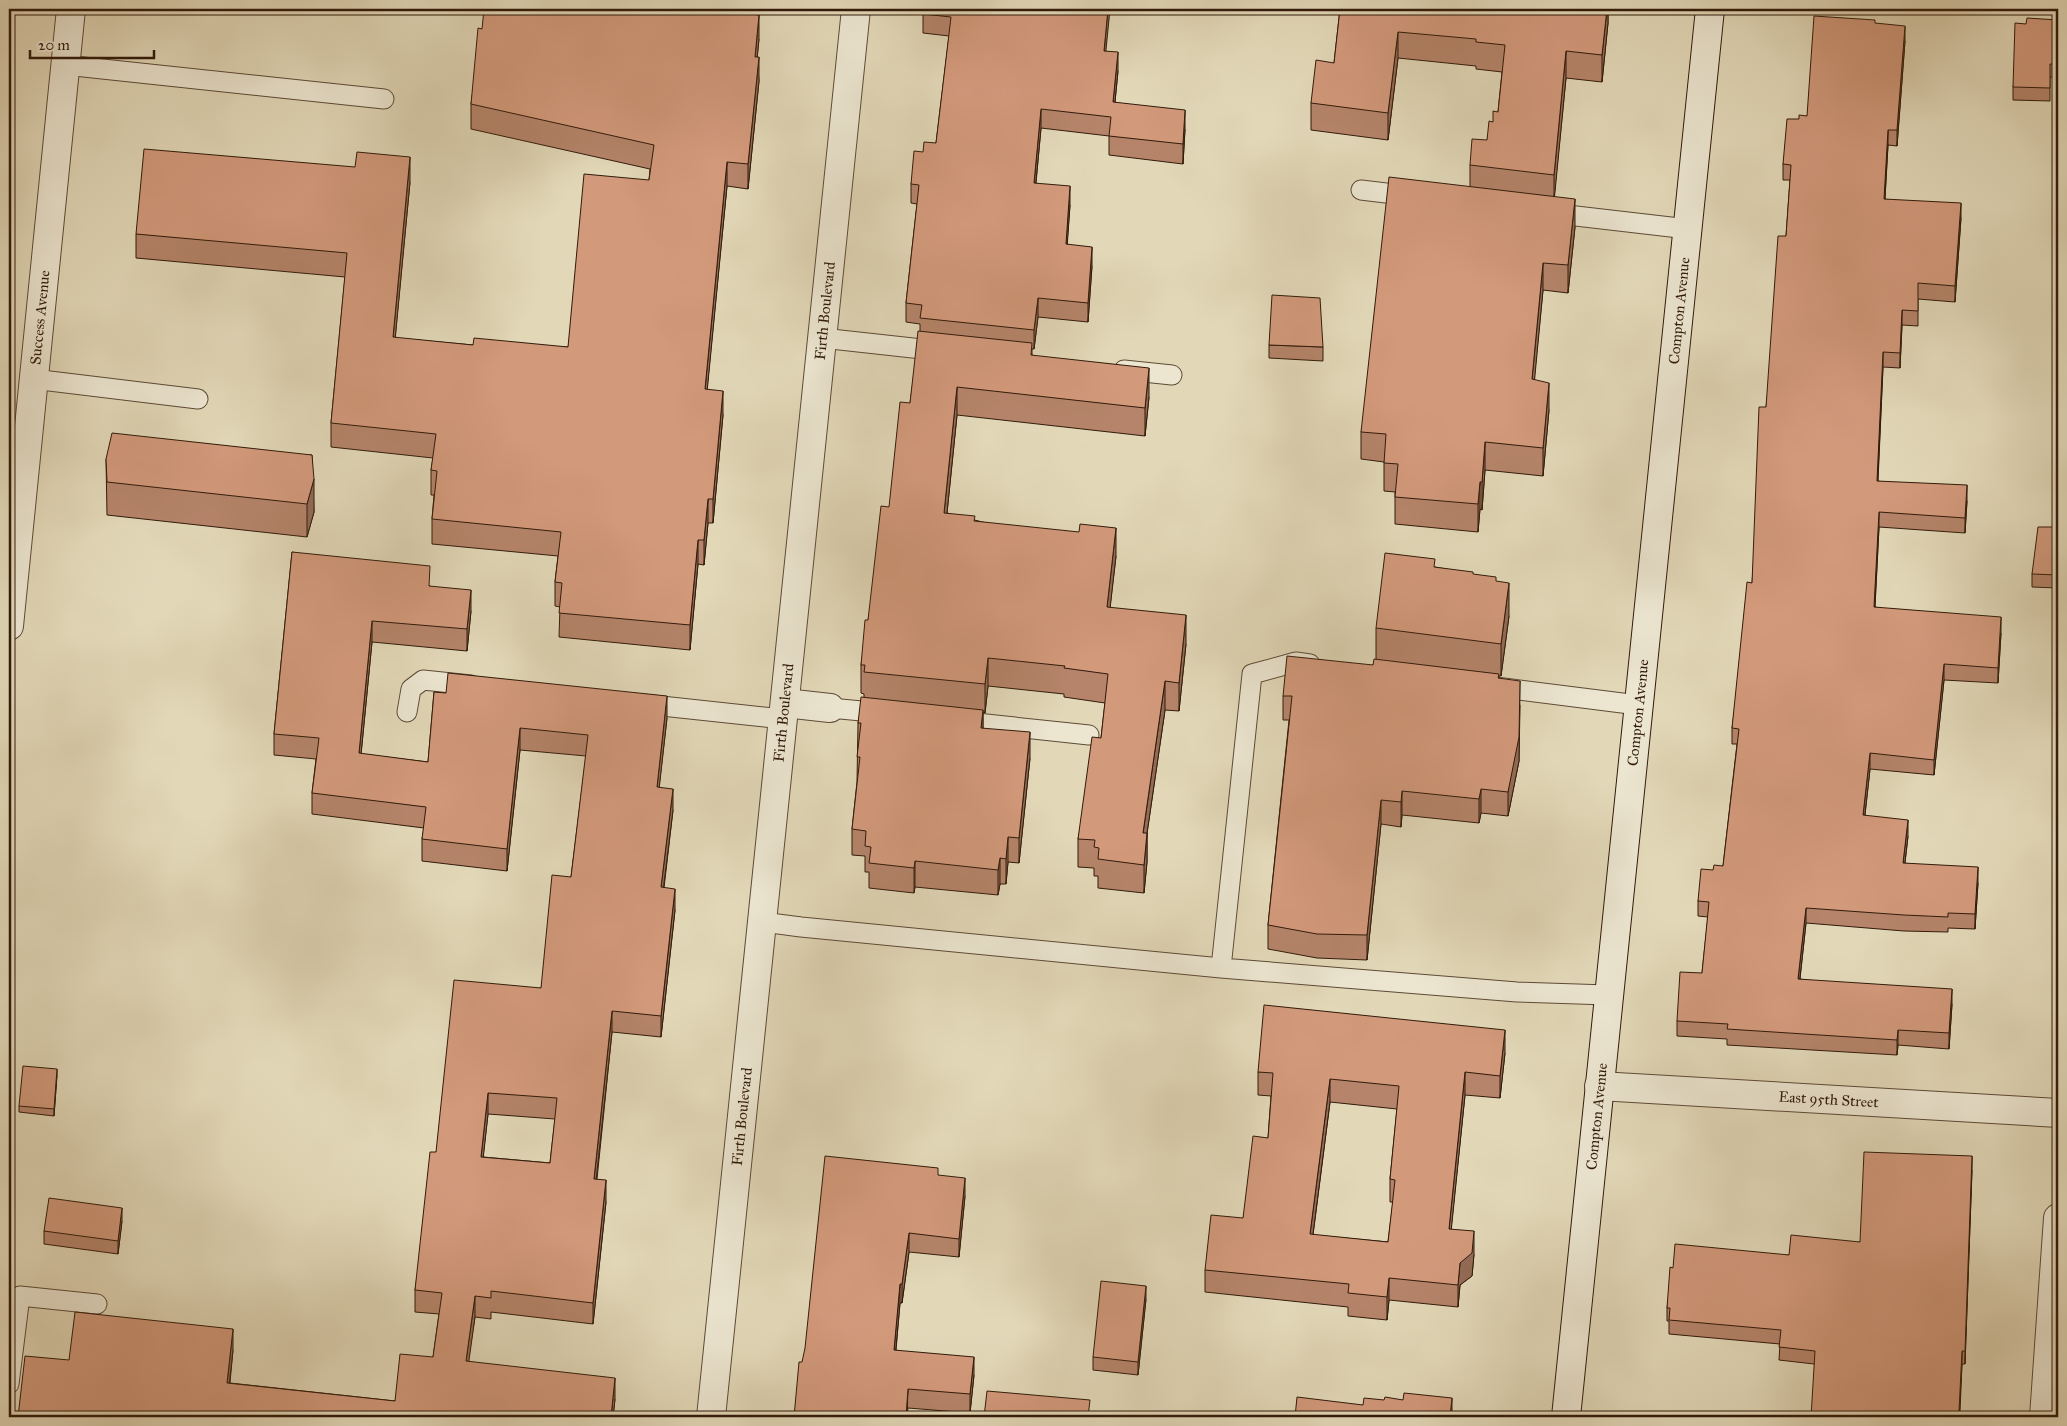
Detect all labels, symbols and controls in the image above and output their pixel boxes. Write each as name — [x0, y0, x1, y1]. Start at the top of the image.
scale bar — [30, 28, 154, 60]
text: 20 m — [38, 36, 70, 54]
street label: Compton Avenue — [1665, 256, 1694, 365]
street label: Firth Boulevard — [811, 260, 839, 361]
street label: Success Avenue — [26, 269, 54, 366]
street label: Compton Avenue — [1624, 658, 1652, 767]
street label: Firth Boulevard — [770, 662, 798, 763]
street label: Compton Avenue — [1582, 1062, 1611, 1171]
street label: Firth Boulevard — [728, 1066, 756, 1167]
street label: East 95th Street — [1778, 1088, 1880, 1111]

